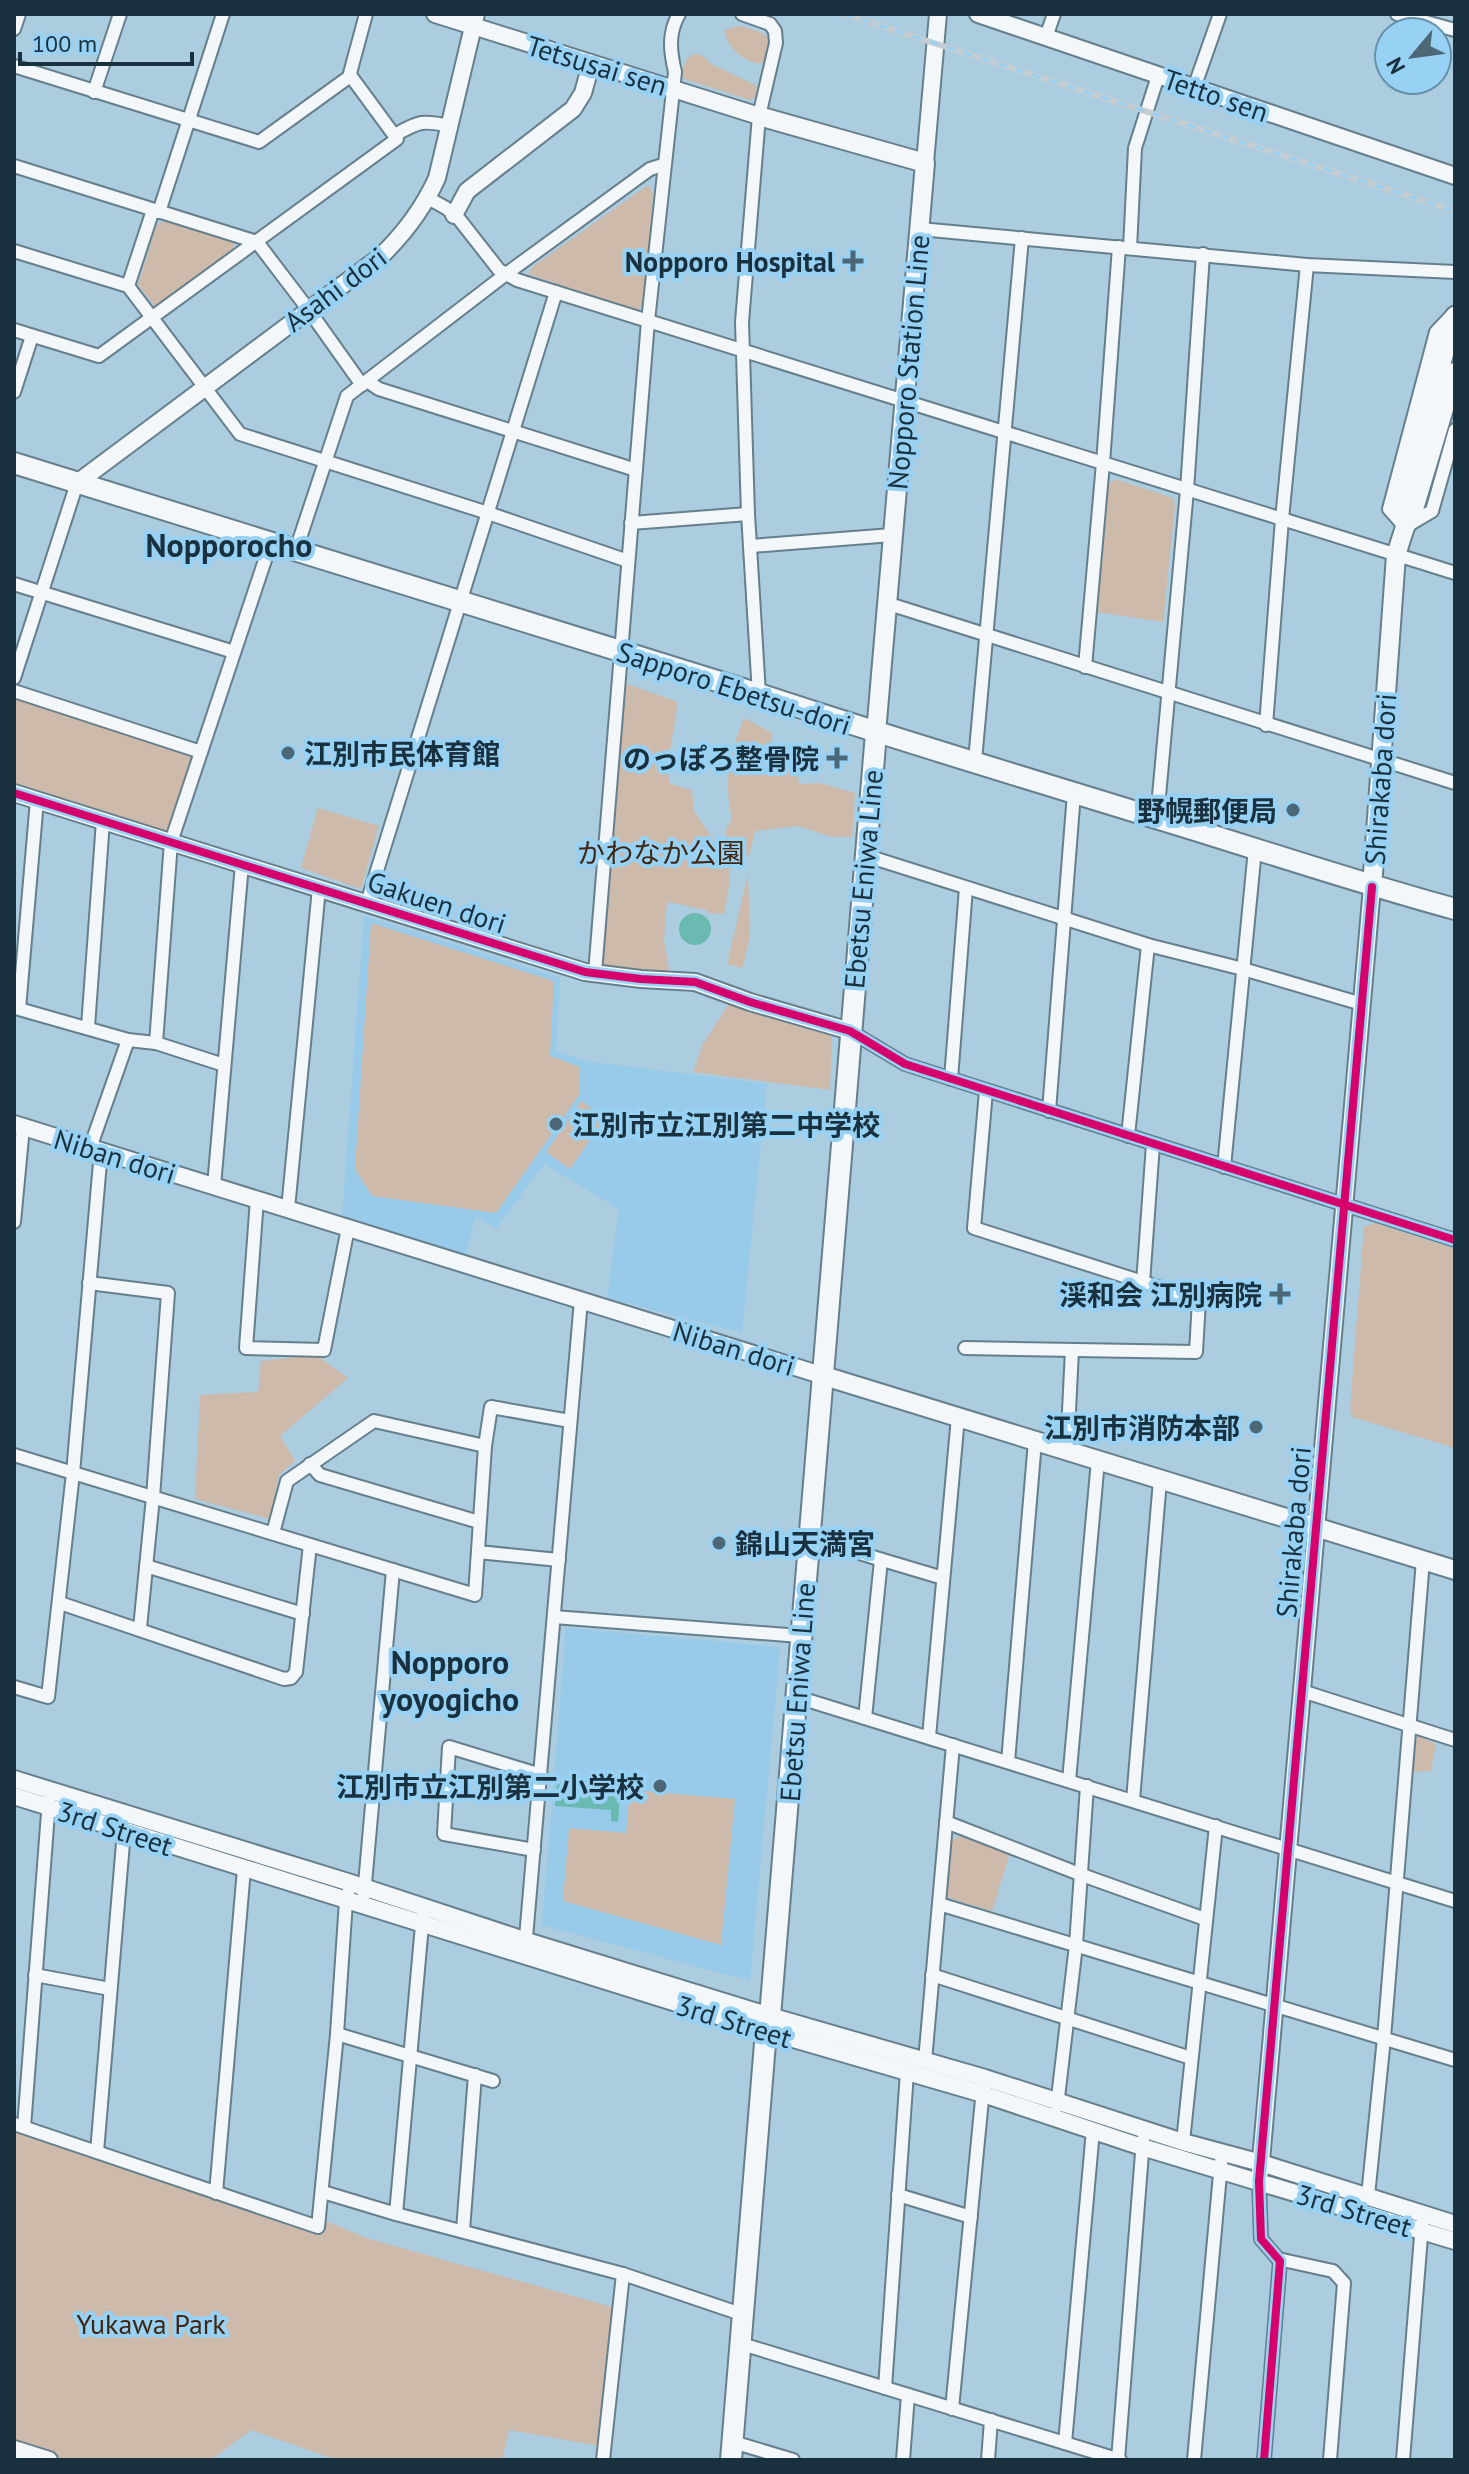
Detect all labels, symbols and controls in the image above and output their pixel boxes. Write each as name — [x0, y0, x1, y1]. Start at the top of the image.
scale bar — [20, 16, 192, 66]
north arrow — [1373, 16, 1453, 96]
street label: Tetsusai sen — [522, 26, 672, 104]
text: 100 m — [32, 28, 97, 59]
text: N — [1380, 53, 1411, 79]
street label: Tetto sen — [1159, 60, 1273, 130]
street label: Nopporo Station Line — [878, 233, 938, 491]
street label: Asahi dori — [276, 238, 394, 340]
place label: Nopporo Hospital — [625, 243, 836, 280]
marker: Nopporo Hospital — [842, 250, 864, 272]
district label: Nopporocho — [146, 524, 312, 566]
street label: Sapporo Ebetsu-dori — [612, 633, 856, 743]
street label: Shirakaba dori — [1356, 692, 1404, 866]
place label: 江別市民体育館 — [304, 735, 500, 772]
place label: のっぽろ整骨院 — [623, 740, 819, 777]
marker: 江別市民体育館 — [279, 744, 297, 762]
marker: のっぽろ整骨院 — [826, 747, 848, 769]
street label: Ebetsu Eniwa Line — [835, 768, 891, 990]
place label: 野幌郵便局 — [1137, 792, 1277, 829]
marker: 野幌郵便局 — [1284, 801, 1302, 819]
park label: かわなか公園 — [577, 834, 745, 871]
street label: Gakuen dori — [363, 862, 511, 942]
place label: 江別市立江別第二中学校 — [572, 1106, 880, 1143]
marker: 江別市立江別第二中学校 — [547, 1115, 565, 1133]
street label: Niban dori — [50, 1120, 180, 1192]
place label: 渓和会 江別病院 — [1059, 1276, 1262, 1313]
marker: 渓和会 江別病院 — [1269, 1283, 1291, 1305]
street label: Niban dori — [669, 1312, 799, 1384]
place label: 江別市消防本部 — [1044, 1409, 1240, 1446]
marker: 江別市消防本部 — [1247, 1418, 1265, 1436]
street label: Shirakaba dori — [1267, 1445, 1319, 1619]
place label: 錦山天満宮 — [735, 1525, 875, 1562]
marker: 錦山天満宮 — [710, 1534, 728, 1552]
street label: Ebetsu Eniwa Line — [771, 1581, 823, 1803]
district label: Nopporo yoyogicho — [380, 1641, 519, 1720]
place label: 江別市立江別第二小学校 — [336, 1768, 644, 1805]
marker: 江別市立江別第二小学校 — [651, 1777, 669, 1795]
street label: 3rd Street — [53, 1792, 178, 1864]
street label: 3rd Street — [672, 1986, 797, 2056]
street label: 3rd Street — [1292, 2175, 1417, 2245]
park label: Yukawa Park — [76, 2305, 226, 2342]

